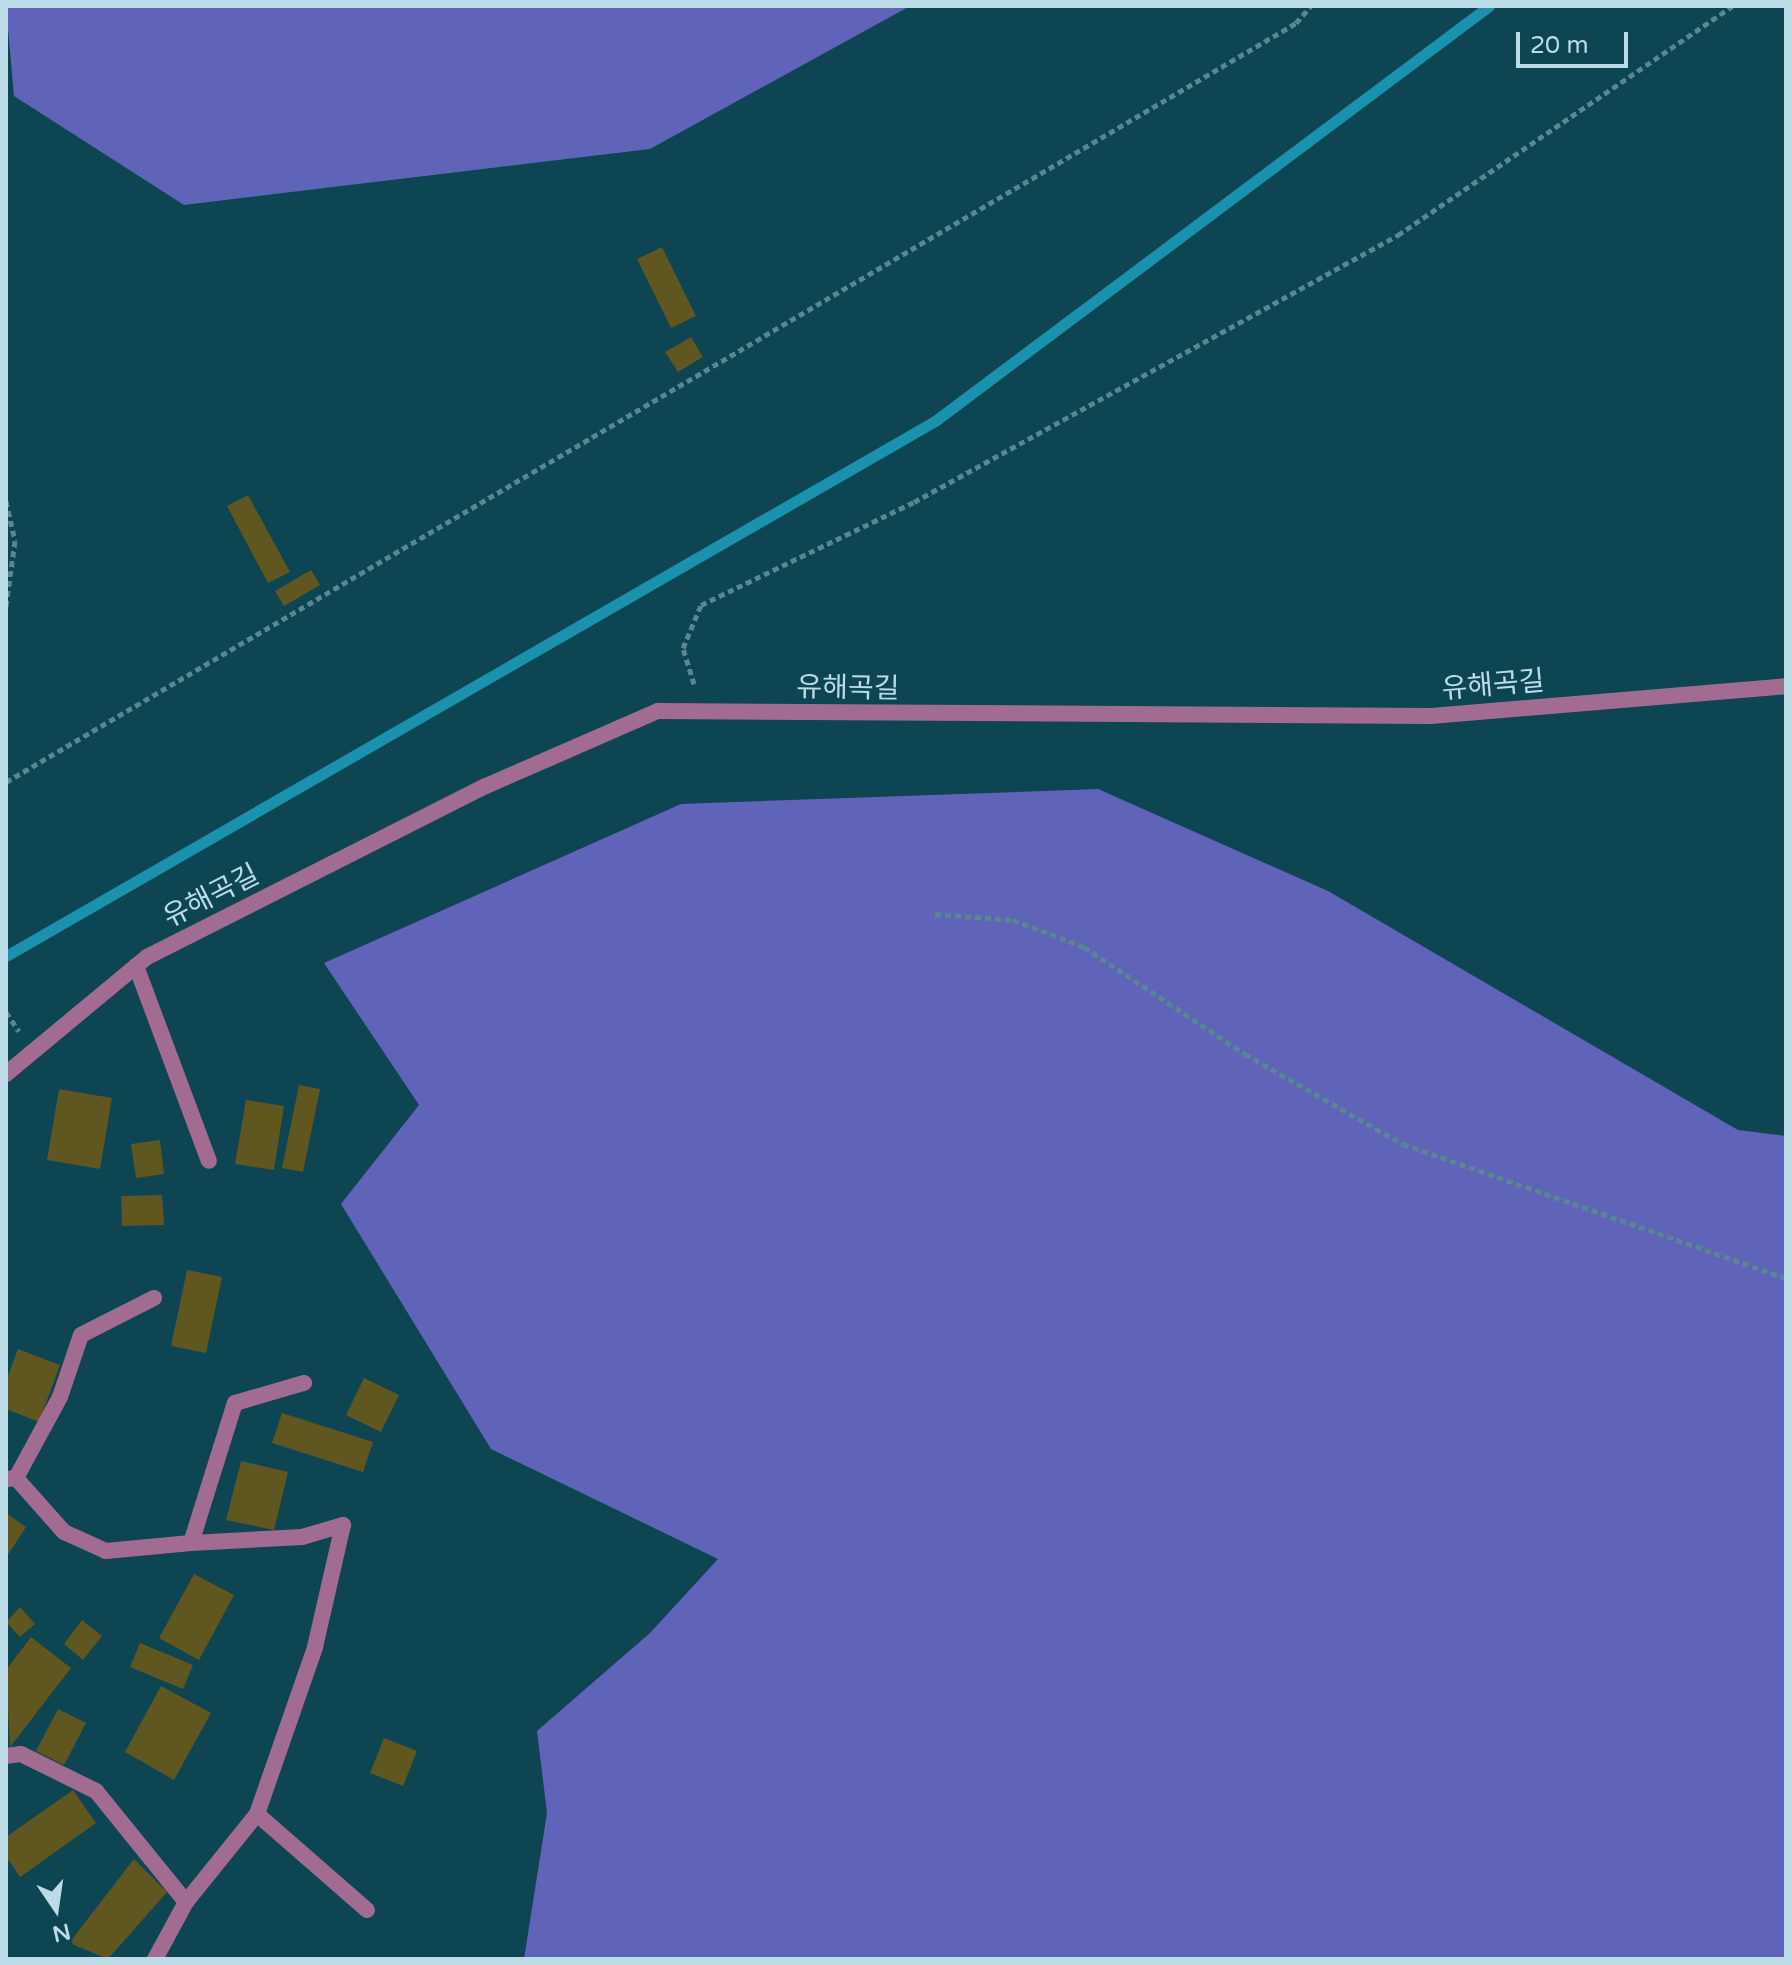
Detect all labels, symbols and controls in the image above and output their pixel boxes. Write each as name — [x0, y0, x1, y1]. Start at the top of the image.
scale bar — [1520, 16, 1632, 66]
text: 20 m — [1530, 31, 1588, 60]
street label: 유해곡길 — [1440, 664, 1546, 706]
street label: 유해곡길 — [796, 670, 900, 706]
street label: 유해곡길 — [157, 858, 265, 934]
north arrow — [16, 1869, 96, 1949]
text: N — [50, 1918, 73, 1947]

